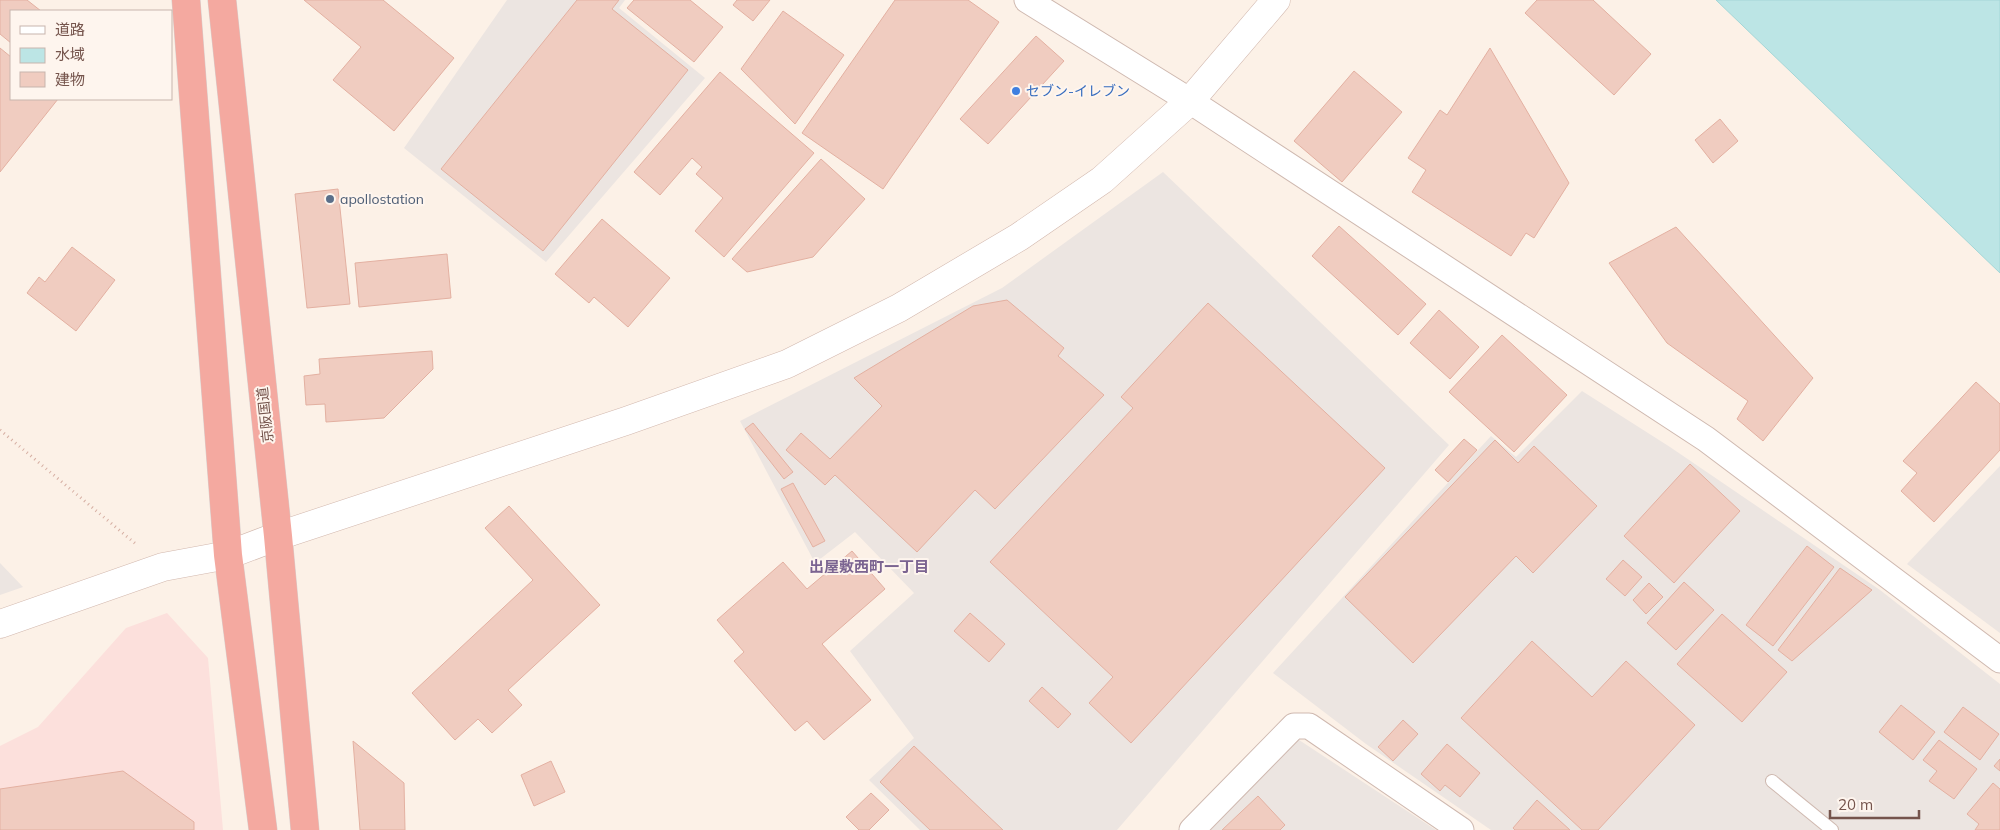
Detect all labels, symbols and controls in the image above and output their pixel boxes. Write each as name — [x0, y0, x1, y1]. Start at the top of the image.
legend — [10, 10, 172, 100]
text: 道路 — [55, 20, 85, 39]
text: 水域 — [55, 45, 85, 64]
text: 建物 — [55, 70, 85, 89]
place label: セブン-イレブン — [1026, 82, 1130, 100]
marker: セブン-イレブン — [1010, 85, 1022, 97]
place label: apollostation — [340, 190, 424, 208]
marker: apollostation — [324, 193, 336, 205]
street label: 京阪国道 — [253, 386, 277, 444]
district label: 出屋敷西町一丁目 — [809, 557, 929, 576]
scale bar — [1830, 788, 1919, 820]
text: 20 m — [1838, 795, 1873, 814]

